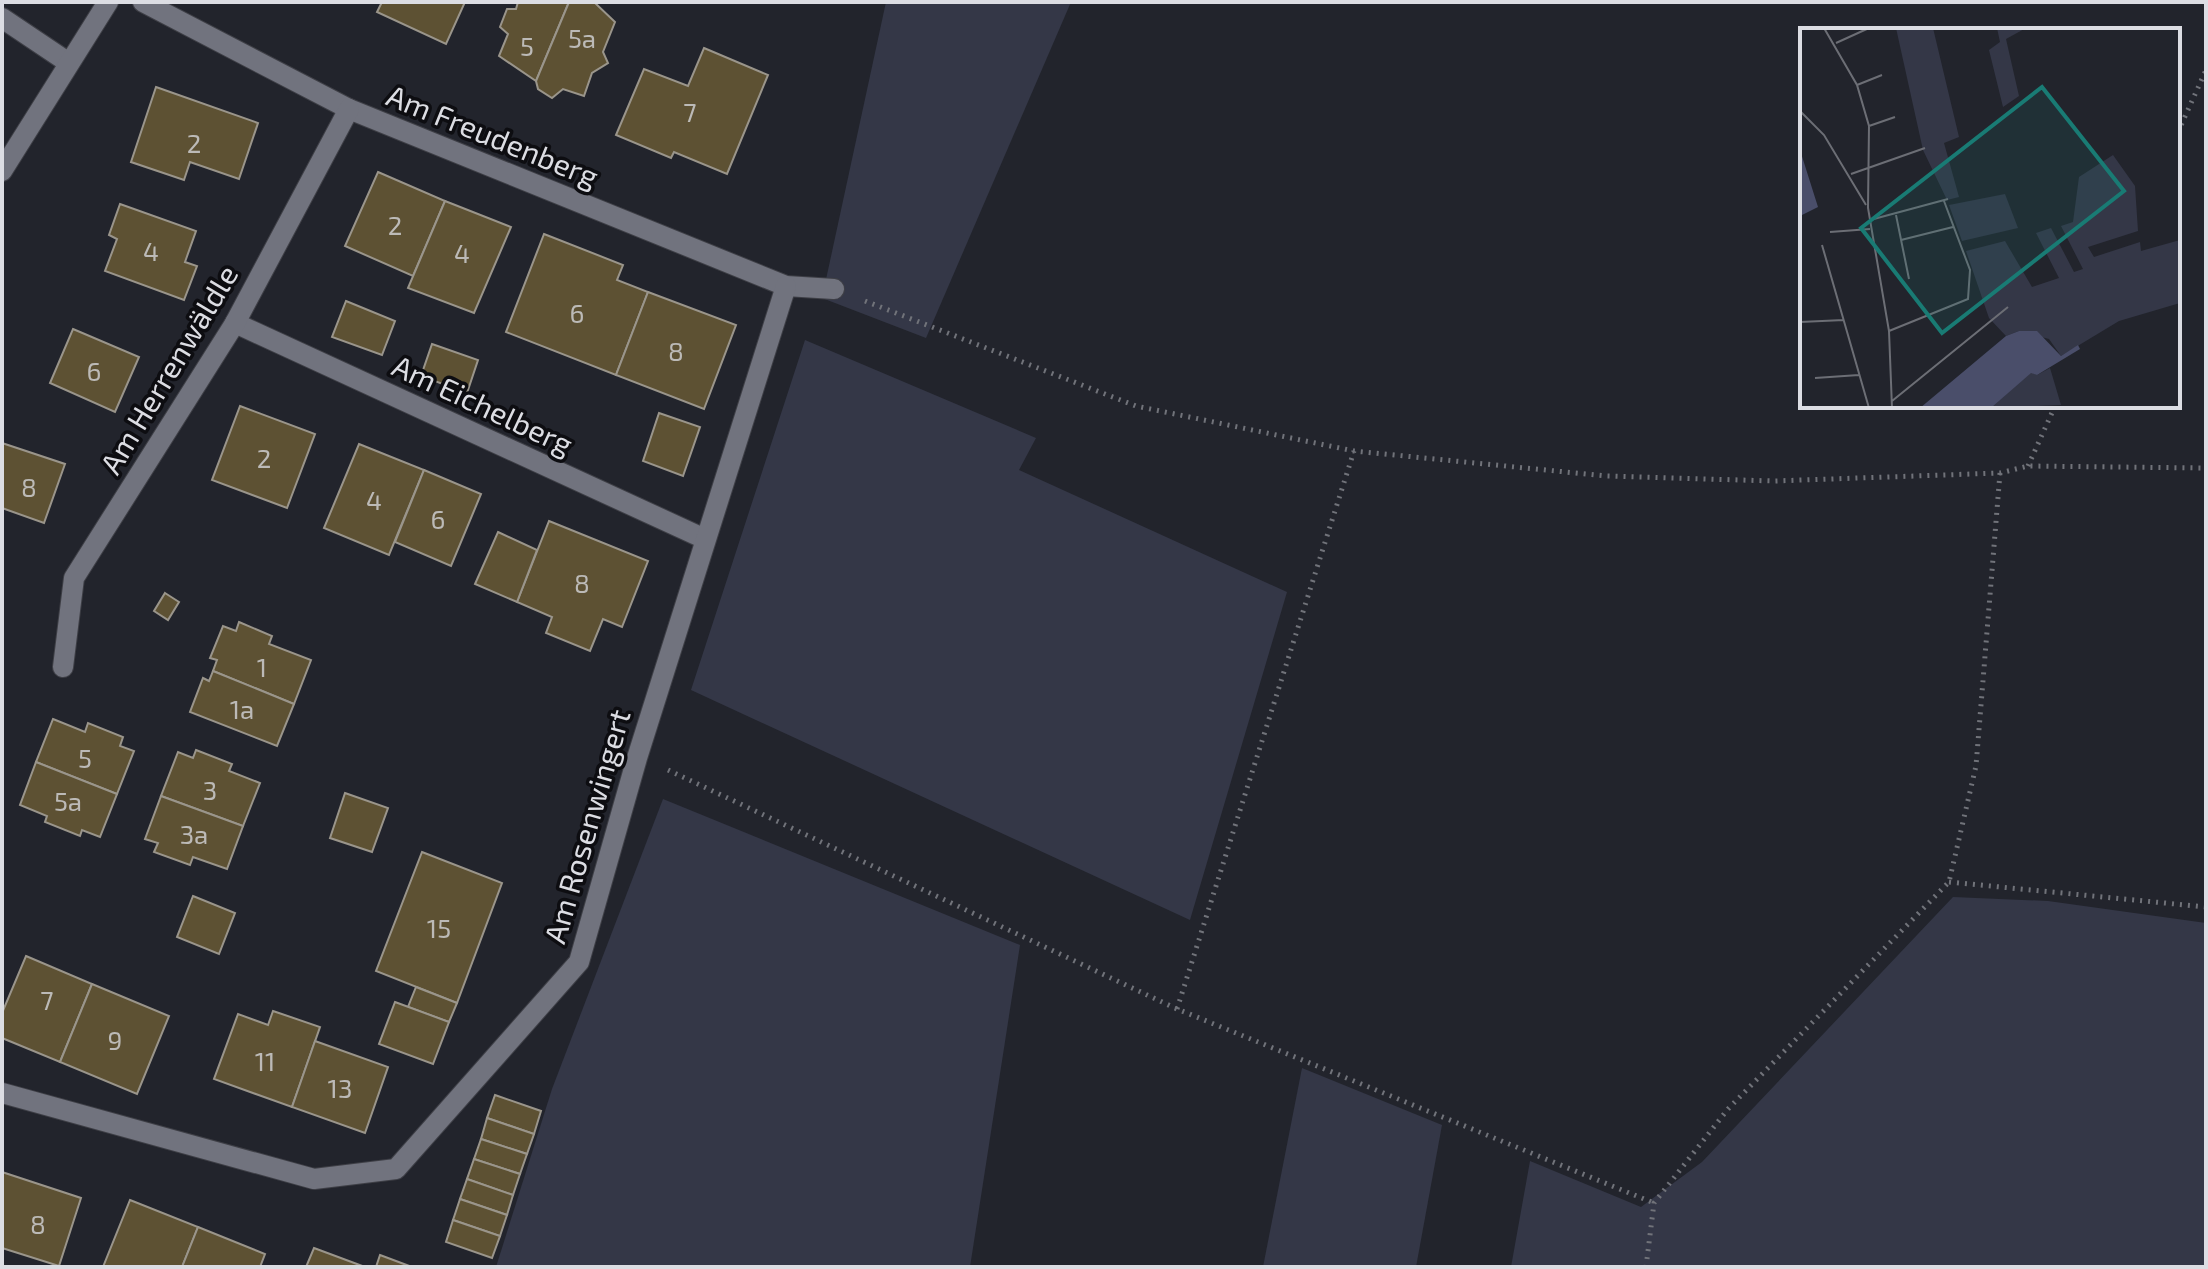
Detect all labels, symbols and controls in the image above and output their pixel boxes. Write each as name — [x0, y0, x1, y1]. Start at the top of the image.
house number: 5a — [568, 22, 596, 53]
inset map — [1800, 28, 2180, 408]
house number: 5 — [520, 30, 534, 61]
street label: Am Freudenberg — [382, 76, 604, 194]
house number: 7 — [683, 96, 697, 127]
house number: 2 — [187, 127, 201, 158]
house number: 2 — [388, 209, 402, 240]
house number: 4 — [143, 235, 159, 266]
house number: 4 — [454, 237, 470, 268]
street label: Am Herrenwäldle — [91, 258, 245, 480]
house number: 6 — [570, 297, 584, 328]
house number: 8 — [668, 335, 684, 366]
street label: Am Eichelberg — [387, 347, 579, 462]
house number: 6 — [87, 355, 101, 386]
house number: 2 — [257, 442, 271, 473]
house number: 8 — [21, 471, 37, 502]
house number: 4 — [366, 484, 382, 515]
house number: 6 — [431, 503, 445, 534]
house number: 8 — [574, 567, 590, 598]
house number: 1 — [257, 651, 267, 682]
house number: 1a — [230, 693, 254, 724]
street label: Am Rosenwingert — [535, 705, 637, 947]
house number: 5 — [78, 742, 92, 773]
house number: 3 — [203, 774, 217, 805]
house number: 5a — [54, 785, 82, 816]
house number: 3a — [180, 818, 208, 849]
house number: 15 — [427, 912, 451, 943]
house number: 7 — [40, 984, 54, 1015]
house number: 9 — [108, 1024, 122, 1055]
house number: 11 — [255, 1045, 275, 1076]
house number: 13 — [328, 1072, 352, 1103]
house number: 8 — [30, 1208, 46, 1239]

